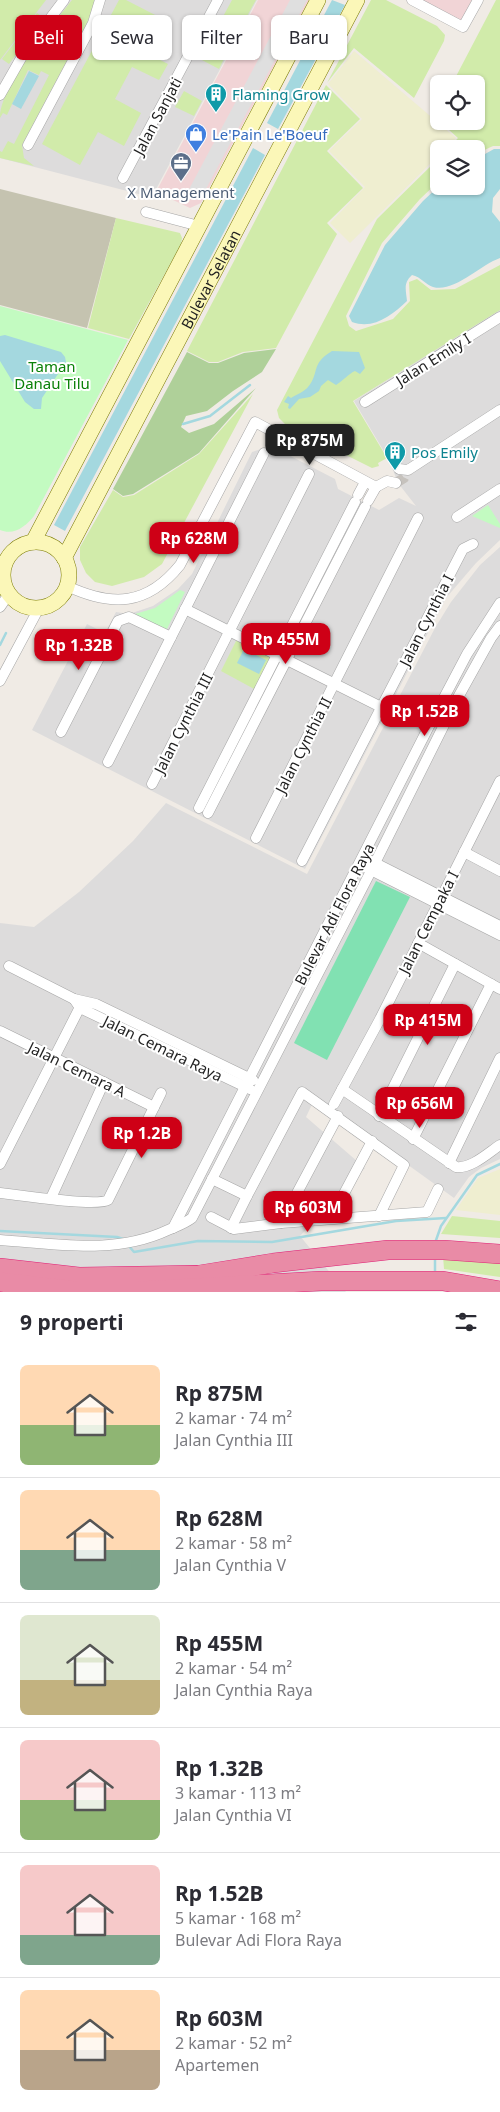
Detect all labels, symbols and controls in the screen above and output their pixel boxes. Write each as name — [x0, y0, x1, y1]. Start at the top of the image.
chip: Beli — [15, 15, 82, 60]
chip: Sewa — [92, 15, 172, 60]
chip: Filter — [182, 15, 261, 60]
chip: Baru — [271, 15, 347, 60]
street label: Jalan Sanjati — [127, 74, 186, 160]
map controls — [430, 75, 485, 195]
button: locate — [430, 75, 485, 130]
building icon: Flaming Grow — [204, 82, 228, 113]
place label: Flaming Grow — [232, 84, 330, 104]
shop icon: Le'Pain Le'Boeuf — [184, 122, 208, 153]
place label: Le'Pain Le'Boeuf — [212, 124, 328, 144]
button: layers — [430, 140, 485, 195]
office icon: X Management — [169, 151, 193, 182]
place label: X Management — [127, 182, 235, 202]
street label: Bulevar Selatan — [176, 226, 245, 332]
street label: Jalan Emily I — [390, 328, 474, 391]
park label: Taman Danau Tilu — [14, 356, 90, 393]
pin: Rp 875M — [264, 424, 356, 466]
text: Rp 875M — [276, 429, 344, 451]
building icon: Pos Emily — [383, 440, 407, 471]
place label: Pos Emily — [411, 442, 478, 462]
pin: Rp 628M — [148, 522, 240, 564]
text: Rp 628M — [160, 527, 228, 549]
street label: Jalan Cynthia I — [393, 571, 458, 671]
pin: Rp 455M — [240, 622, 332, 665]
pin: Rp 1.32B — [27, 628, 131, 671]
text: Rp 455M — [252, 628, 320, 650]
text: Rp 1.32B — [45, 634, 113, 656]
street label: Jalan Cynthia III — [148, 669, 217, 779]
street label: Jalan Cynthia II — [269, 694, 336, 798]
pin: Rp 1.52B — [373, 694, 477, 737]
text: Rp 1.52B — [391, 700, 459, 722]
street label: Bulevar Adi Flora Raya — [290, 840, 378, 988]
street label: Jalan Cempaka I — [393, 867, 463, 979]
pin: Rp 415M — [382, 1004, 474, 1046]
text: Rp 415M — [394, 1009, 462, 1031]
street label: Jalan Cemara Raya — [98, 1010, 226, 1086]
street label: Jalan Cemara A — [23, 1036, 129, 1101]
pin: Rp 656M — [374, 1086, 466, 1129]
text: Rp 656M — [386, 1092, 454, 1114]
pin: Rp 1.2B — [96, 1116, 188, 1159]
text: Rp 1.2B — [113, 1122, 171, 1144]
pin: Rp 603M — [262, 1190, 354, 1233]
text: Rp 603M — [274, 1196, 342, 1218]
text: 9 properti — [20, 1308, 123, 1336]
icon: filters — [452, 1308, 480, 1336]
text: Rp 875M — [175, 1379, 263, 1407]
icon: home — [60, 1385, 120, 1445]
text: 2 kamar · 74 m² — [175, 1407, 292, 1429]
text: Jalan Cynthia III — [175, 1429, 293, 1451]
text: Rp 628M — [175, 1504, 263, 1532]
icon: home — [60, 1510, 120, 1570]
text: 2 kamar · 58 m² — [175, 1532, 292, 1554]
text: Jalan Cynthia V — [175, 1554, 286, 1576]
text: Rp 455M — [175, 1629, 263, 1657]
icon: home — [60, 1635, 120, 1695]
text: 2 kamar · 54 m² — [175, 1657, 292, 1679]
text: Jalan Cynthia Raya — [175, 1679, 313, 1701]
text: Rp 1.32B — [175, 1754, 263, 1782]
icon: home — [60, 1760, 120, 1820]
text: 3 kamar · 113 m² — [175, 1782, 301, 1804]
text: Jalan Cynthia VI — [175, 1804, 292, 1826]
text: Rp 1.52B — [175, 1879, 263, 1907]
icon: home — [60, 1885, 120, 1945]
text: 5 kamar · 168 m² — [175, 1907, 301, 1929]
text: Bulevar Adi Flora Raya — [175, 1929, 342, 1951]
text: Rp 603M — [175, 2004, 263, 2032]
icon: home — [60, 2010, 120, 2070]
text: 2 kamar · 52 m² — [175, 2032, 292, 2054]
text: Apartemen — [175, 2054, 259, 2076]

